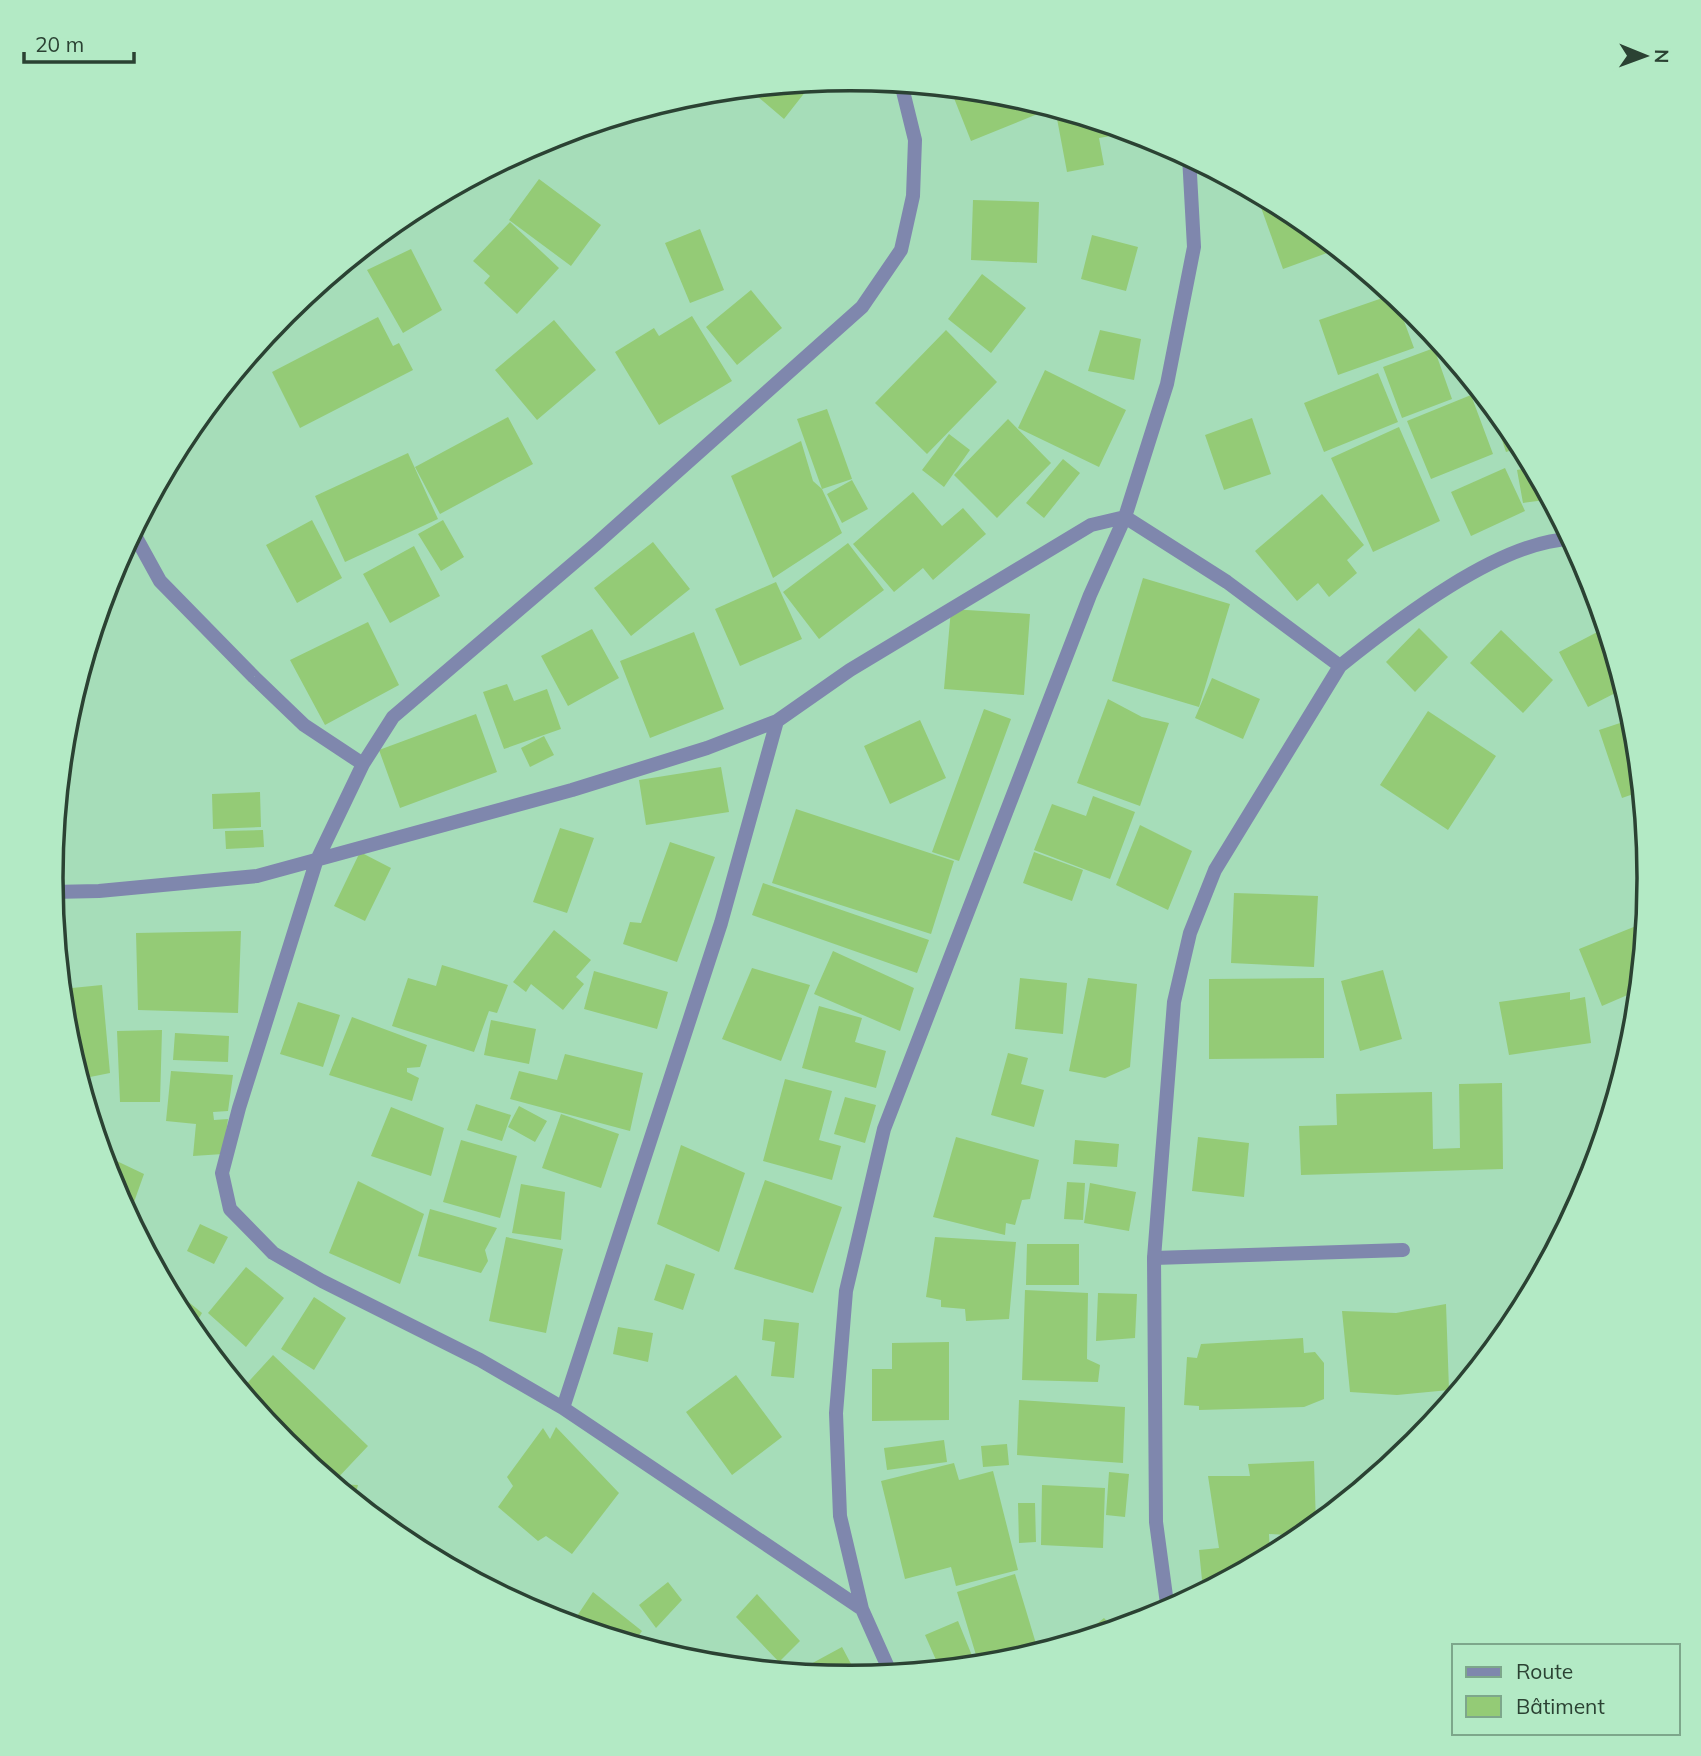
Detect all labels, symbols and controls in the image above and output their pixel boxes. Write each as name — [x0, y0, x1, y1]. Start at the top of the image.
scale bar — [24, 21, 135, 65]
north arrow — [1610, 21, 1680, 91]
text: 20 m — [35, 31, 84, 57]
text: N — [1650, 49, 1674, 64]
legend — [1452, 1644, 1680, 1735]
text: Route — [1516, 1658, 1573, 1684]
text: Bâtiment — [1516, 1693, 1605, 1719]

